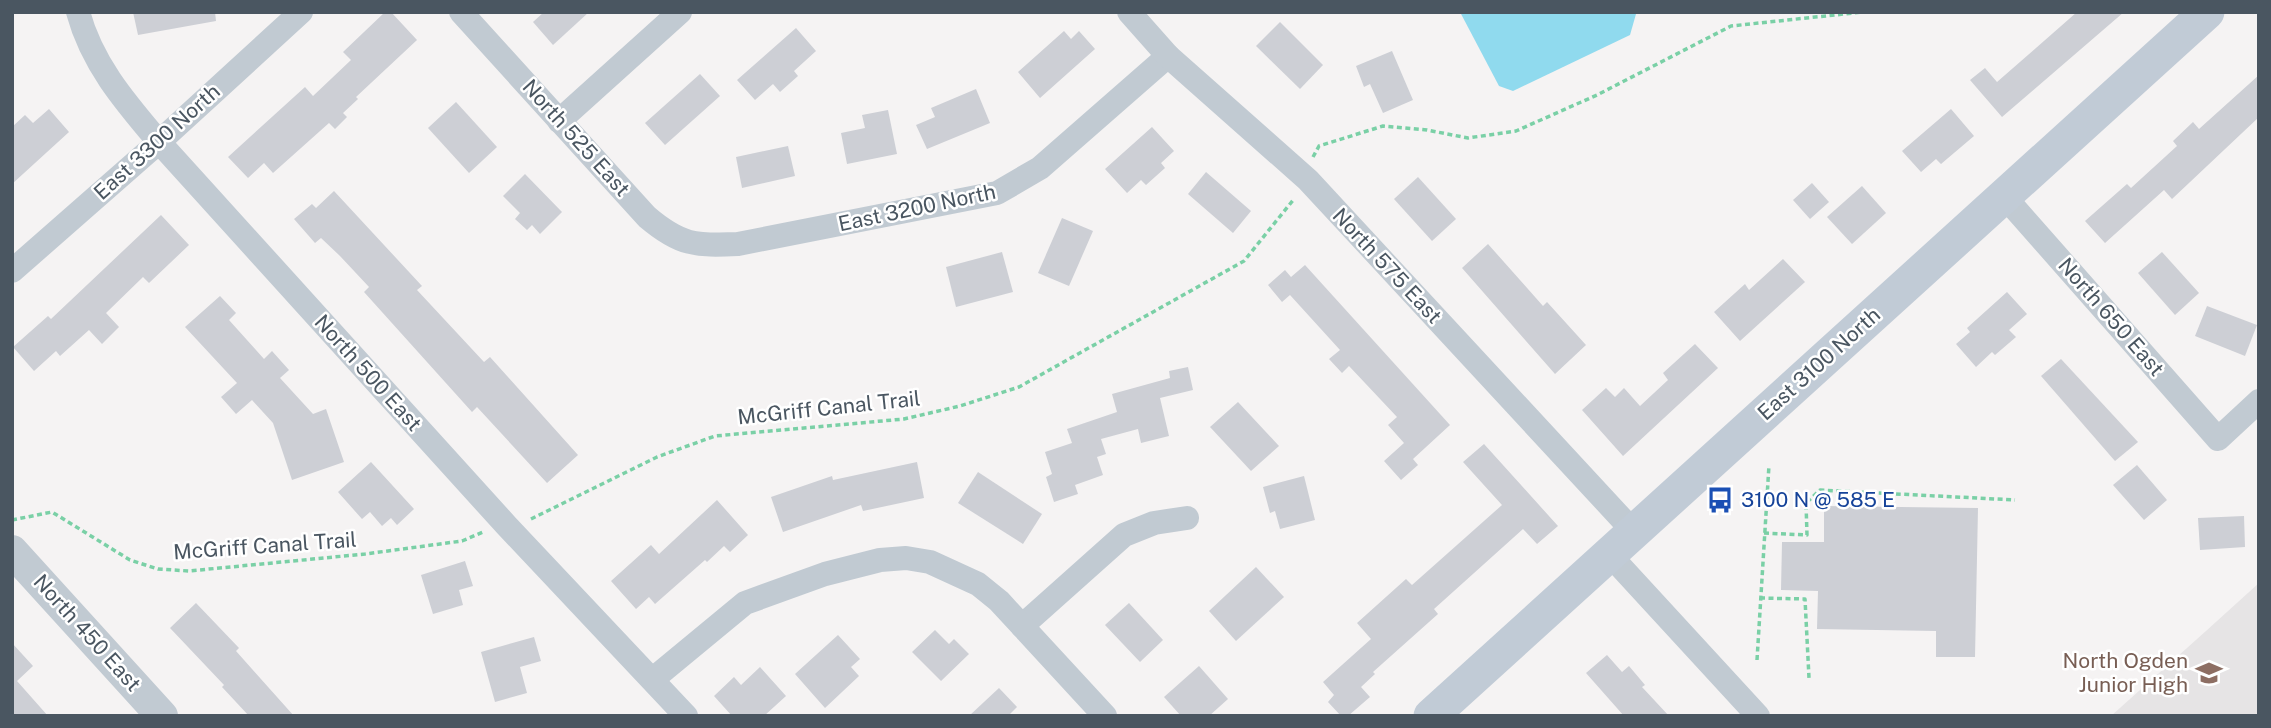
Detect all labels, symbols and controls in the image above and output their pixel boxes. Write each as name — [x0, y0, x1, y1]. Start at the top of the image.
street label: North 525 East — [517, 74, 635, 201]
street label: East 3300 North — [89, 79, 225, 205]
street label: East 3200 North — [836, 179, 998, 236]
street label: North 575 East — [1328, 203, 1447, 328]
street label: North 650 East — [2053, 253, 2169, 381]
street label: East 3100 North — [1752, 302, 1885, 425]
street label: North 500 East — [310, 309, 427, 436]
street label: McGriff Canal Trail — [736, 385, 922, 430]
bus stop icon: 3100 N @ 585 E — [1705, 485, 1735, 515]
place label: 3100 N @ 585 E — [1741, 487, 1895, 512]
street label: McGriff Canal Trail — [172, 527, 358, 564]
street label: North 450 East — [28, 569, 146, 696]
place label: North Ogden Junior High — [2063, 648, 2188, 697]
school or university icon: North Ogden Junior High — [2194, 658, 2224, 688]

